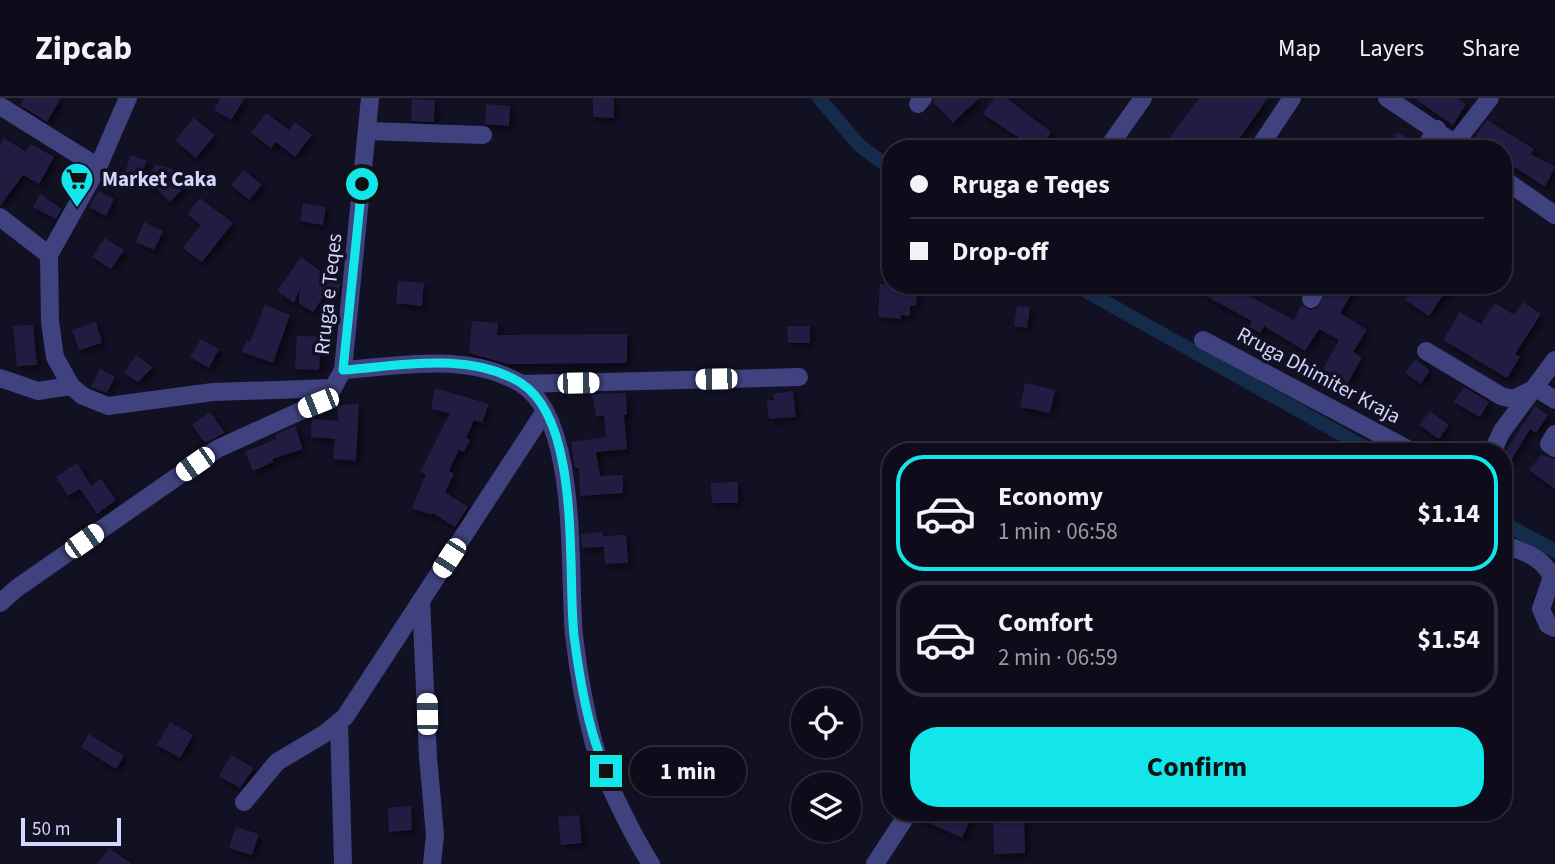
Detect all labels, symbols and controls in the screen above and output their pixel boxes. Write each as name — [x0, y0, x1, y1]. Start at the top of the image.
text: Zipcab — [35, 25, 132, 72]
text: Map — [1278, 31, 1321, 66]
text: Layers — [1359, 31, 1424, 66]
text: Share — [1462, 31, 1520, 66]
supermarket icon: Market Caka — [58, 160, 96, 209]
place label: Market Caka — [102, 164, 217, 194]
text: Rruga e Teqes — [952, 166, 1110, 203]
route start — [346, 168, 378, 200]
street label: Rruga e Teqes — [307, 232, 349, 356]
text: Drop-off — [952, 233, 1048, 270]
street label: Rruga Dhimiter Kraja — [1232, 319, 1406, 431]
car — [695, 368, 738, 390]
car — [557, 372, 600, 394]
car — [295, 385, 342, 421]
car — [172, 443, 219, 485]
text: Economy — [998, 478, 1103, 515]
icon: car — [914, 482, 977, 545]
text: $1.14 — [1417, 495, 1480, 532]
text: 1 min · 06:58 — [998, 515, 1118, 548]
car — [61, 520, 108, 562]
car — [429, 535, 470, 581]
text: Comfort — [998, 604, 1093, 641]
icon: car — [914, 608, 977, 671]
text: $1.54 — [1417, 621, 1480, 658]
text: 2 min · 06:59 — [998, 641, 1118, 674]
map controls — [791, 688, 861, 842]
button: locate — [791, 688, 861, 758]
car — [417, 693, 438, 735]
button: Confirm — [910, 727, 1484, 807]
callout: 1 min — [630, 746, 746, 796]
route end — [590, 755, 622, 787]
text: 1 min — [660, 755, 716, 788]
button: layers — [791, 772, 861, 842]
scale bar — [21, 815, 121, 847]
text: 50 m — [32, 816, 70, 843]

